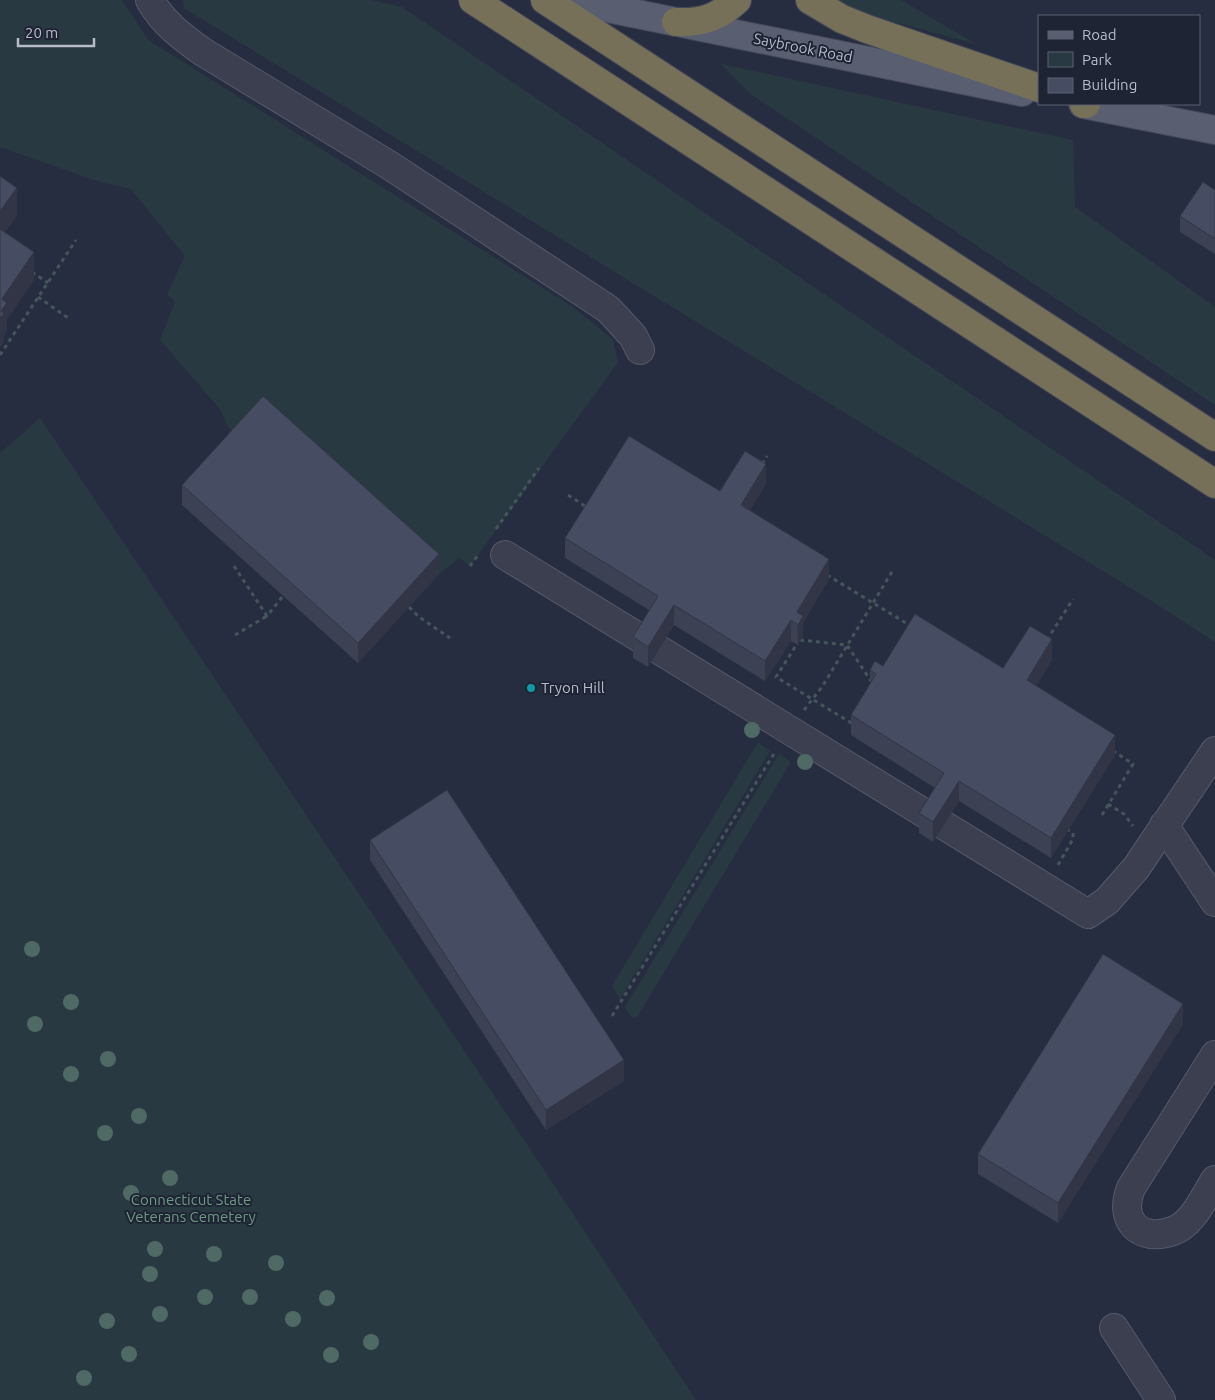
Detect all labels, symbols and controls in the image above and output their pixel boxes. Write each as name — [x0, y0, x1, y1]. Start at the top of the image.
scale bar — [18, 15, 94, 47]
legend — [1038, 15, 1200, 105]
text: 20 m — [25, 24, 58, 41]
text: Road — [1082, 26, 1117, 43]
street label: Saybrook Road — [752, 30, 854, 65]
text: Park — [1082, 51, 1112, 68]
text: Building — [1082, 76, 1137, 93]
place label: Tryon Hill — [541, 679, 605, 696]
marker: Tryon Hill — [525, 682, 537, 694]
park label: Connecticut State Veterans Cemetery — [126, 1191, 256, 1225]

